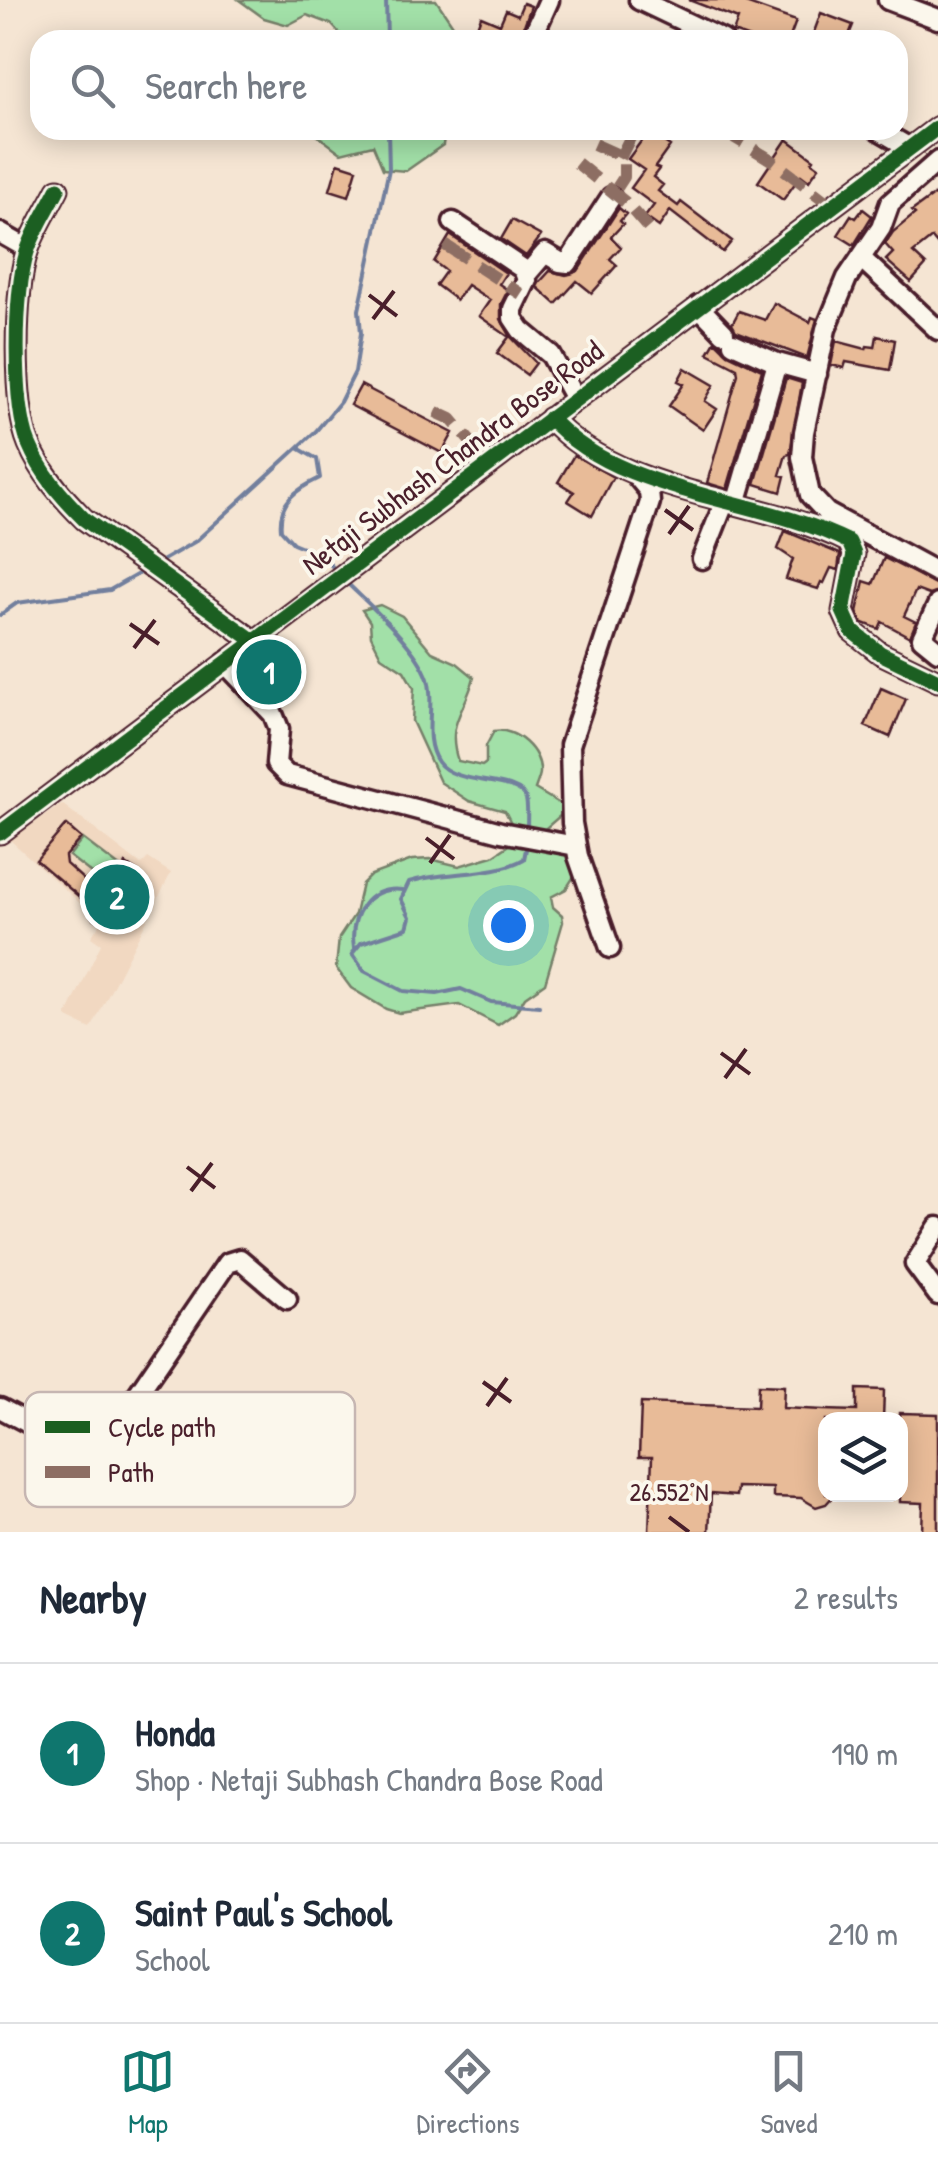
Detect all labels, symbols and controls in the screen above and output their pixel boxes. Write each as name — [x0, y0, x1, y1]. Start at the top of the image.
search box — [30, 30, 908, 140]
icon: search — [65, 58, 120, 113]
text: Search here — [145, 59, 307, 111]
street label: Netaji Subhash Chandra Bose Road — [293, 330, 611, 584]
pin: 1 — [236, 634, 302, 710]
pin: 2 — [84, 860, 150, 934]
your location — [483, 900, 534, 951]
legend — [25, 1392, 355, 1507]
text: Cycle path — [108, 1408, 216, 1446]
map controls — [818, 1412, 908, 1502]
button: layers — [818, 1412, 908, 1502]
text: Path — [108, 1453, 154, 1491]
text: 26.552°N — [630, 1475, 708, 1509]
text: Nearby — [40, 1569, 147, 1626]
text: 2 results — [794, 1576, 898, 1619]
text: Honda — [135, 1706, 215, 1758]
text: 1 — [67, 1732, 78, 1775]
text: 190 m — [831, 1732, 898, 1775]
text: Shop · Netaji Subhash Chandra Bose Road — [135, 1758, 603, 1801]
text: Saint Paul's School — [135, 1886, 392, 1938]
text: 2 — [65, 1912, 80, 1955]
text: 210 m — [828, 1912, 898, 1955]
text: School — [135, 1938, 210, 1981]
tab: Map — [120, 2044, 175, 2142]
tab: Directions — [416, 2044, 519, 2142]
tab: Saved — [760, 2044, 818, 2142]

